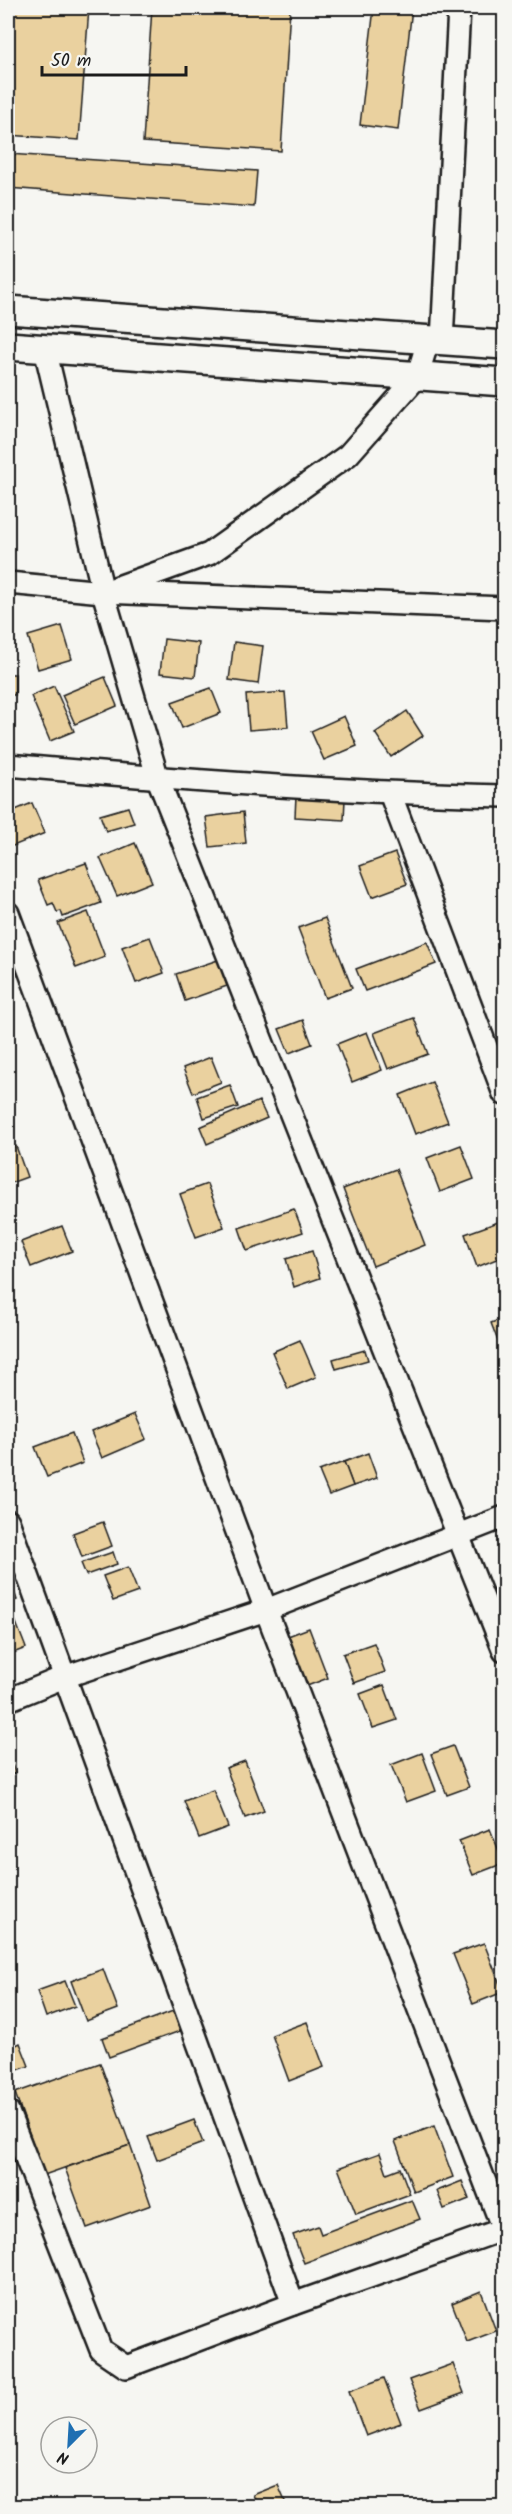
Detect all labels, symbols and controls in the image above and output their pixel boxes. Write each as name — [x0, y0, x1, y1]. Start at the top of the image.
scale bar — [42, 39, 186, 77]
text: 50 m — [51, 47, 91, 76]
north arrow — [39, 2415, 99, 2475]
text: N — [54, 2444, 73, 2471]

